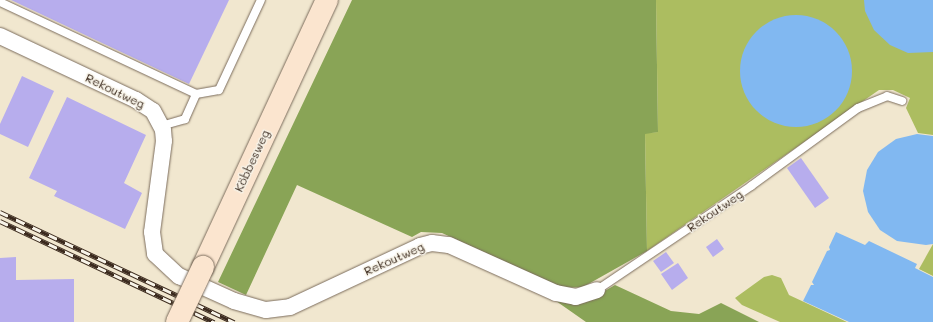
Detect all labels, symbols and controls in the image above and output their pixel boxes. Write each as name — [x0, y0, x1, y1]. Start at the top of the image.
street label: Rekoutweg — [83, 70, 147, 112]
street label: Köbbesweg — [231, 128, 273, 194]
street label: Rekoutweg — [684, 187, 746, 235]
street label: Rekoutweg — [362, 239, 426, 279]

